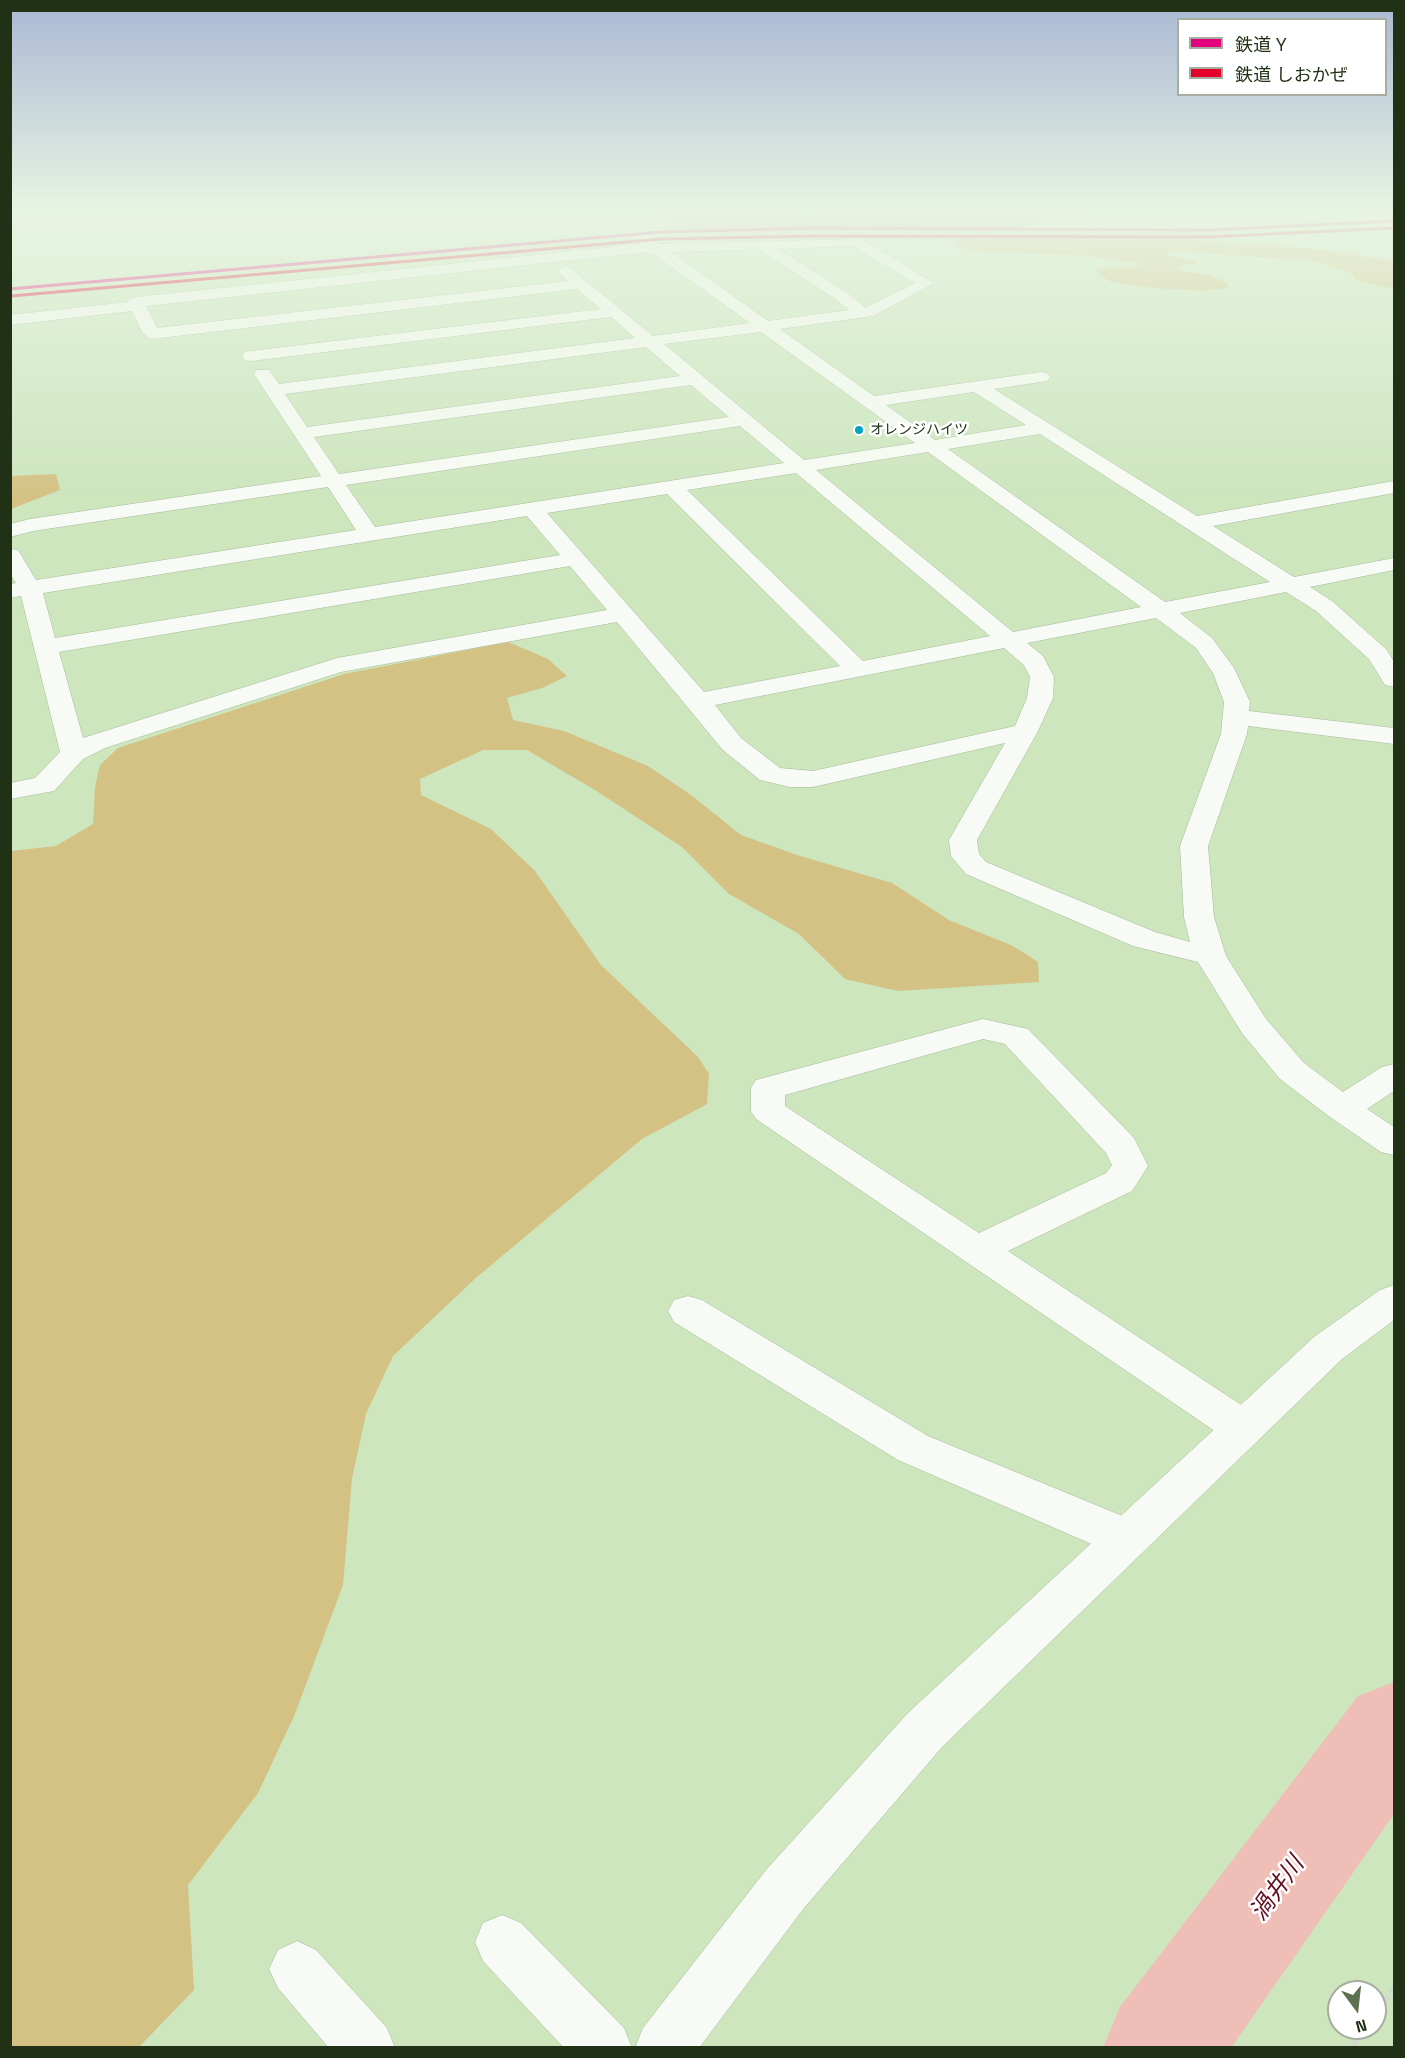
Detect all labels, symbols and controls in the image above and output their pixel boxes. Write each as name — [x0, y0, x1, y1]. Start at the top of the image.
legend — [1177, 18, 1387, 96]
text: 鉄道 Y — [1235, 33, 1287, 56]
text: 鉄道 しおかぜ — [1235, 63, 1348, 86]
place label: オレンジハイツ — [870, 422, 968, 438]
marker: オレンジハイツ — [853, 424, 865, 436]
water label: 渦井川 — [1245, 1851, 1311, 1927]
north arrow — [1327, 1980, 1387, 2040]
text: N — [1353, 2014, 1369, 2037]

